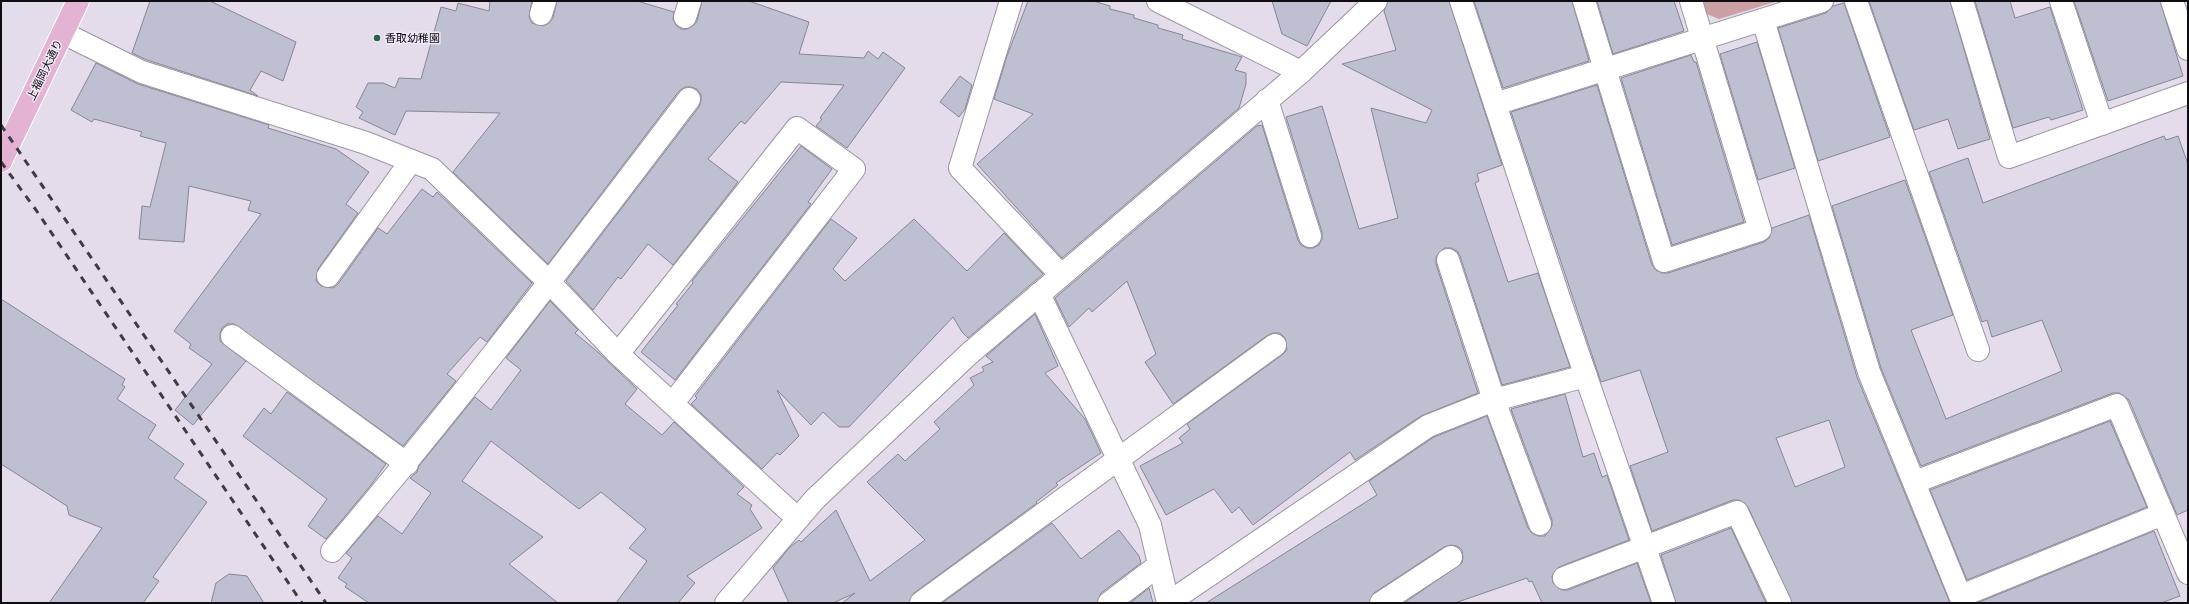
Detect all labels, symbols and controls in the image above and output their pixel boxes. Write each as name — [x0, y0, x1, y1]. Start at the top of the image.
place label: 香取幼稚園 — [385, 32, 440, 45]
marker: 香取幼稚園 — [372, 33, 382, 43]
street label: 上福岡大通り — [25, 37, 65, 103]

